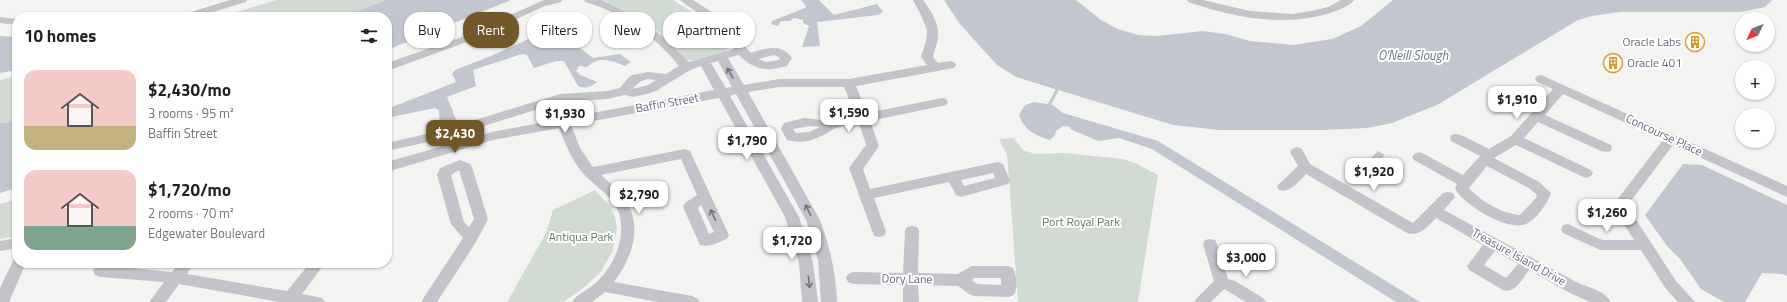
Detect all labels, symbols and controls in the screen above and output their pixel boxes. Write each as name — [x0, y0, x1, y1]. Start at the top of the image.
chip: Buy — [404, 12, 455, 48]
chip: Rent — [463, 12, 519, 48]
chip: Filters — [527, 12, 592, 48]
chip: New — [600, 12, 655, 48]
chip: Apartment — [663, 12, 755, 48]
north arrow — [1735, 12, 1775, 52]
map controls — [1735, 12, 1775, 148]
text: 10 homes — [24, 23, 96, 49]
icon: filters — [358, 25, 380, 47]
building icon: Oracle Labs — [1684, 31, 1706, 53]
place label: Oracle Labs — [1623, 32, 1681, 51]
water label: O'Neill Slough — [1378, 45, 1449, 65]
building icon: Oracle 401 — [1602, 52, 1624, 74]
place label: Oracle 401 — [1627, 53, 1682, 72]
button: + — [1735, 60, 1775, 100]
one-way arrow — [726, 67, 733, 79]
text: $2,430/mo — [148, 77, 231, 103]
icon: home — [56, 86, 104, 134]
pin: $1,910 — [1484, 86, 1550, 120]
street label: Baffin Street — [634, 87, 701, 117]
text: $1,910 — [1497, 89, 1537, 109]
pin: $1,590 — [816, 99, 882, 133]
pin: $1,930 — [532, 100, 598, 134]
text: $1,590 — [829, 102, 869, 122]
text: 3 rooms · 95 m² — [148, 103, 234, 123]
text: $1,930 — [545, 103, 585, 123]
street label: Concourse Place — [1623, 108, 1706, 161]
button: − — [1735, 108, 1775, 148]
pin: $2,430 — [422, 120, 488, 154]
text: Baffin Street — [148, 123, 217, 143]
text: $2,430 — [435, 123, 475, 143]
pin: $1,790 — [714, 127, 780, 161]
text: $1,790 — [727, 130, 767, 150]
pin: $1,920 — [1341, 158, 1407, 192]
text: $1,920 — [1354, 161, 1394, 181]
text: $1,720/mo — [148, 177, 231, 203]
pin: $2,790 — [606, 181, 672, 215]
text: $2,790 — [619, 184, 659, 204]
icon: home — [56, 186, 104, 234]
pin: $1,260 — [1574, 199, 1640, 233]
text: $1,260 — [1587, 202, 1627, 222]
text: 2 rooms · 70 m² — [148, 203, 234, 223]
one-way arrow — [804, 205, 811, 217]
one-way arrow — [709, 210, 716, 222]
park label: Port Royal Park — [1042, 212, 1120, 231]
text: Edgewater Boulevard — [148, 223, 265, 243]
street label: Treasure Island Drive — [1469, 223, 1570, 290]
park label: Antiqua Park — [549, 227, 614, 246]
pin: $1,720 — [759, 227, 825, 261]
text: $1,720 — [772, 230, 812, 250]
pin: $3,000 — [1213, 244, 1279, 278]
text: $3,000 — [1226, 247, 1266, 267]
street label: Dory Lane — [881, 269, 933, 288]
one-way arrow — [805, 275, 813, 288]

